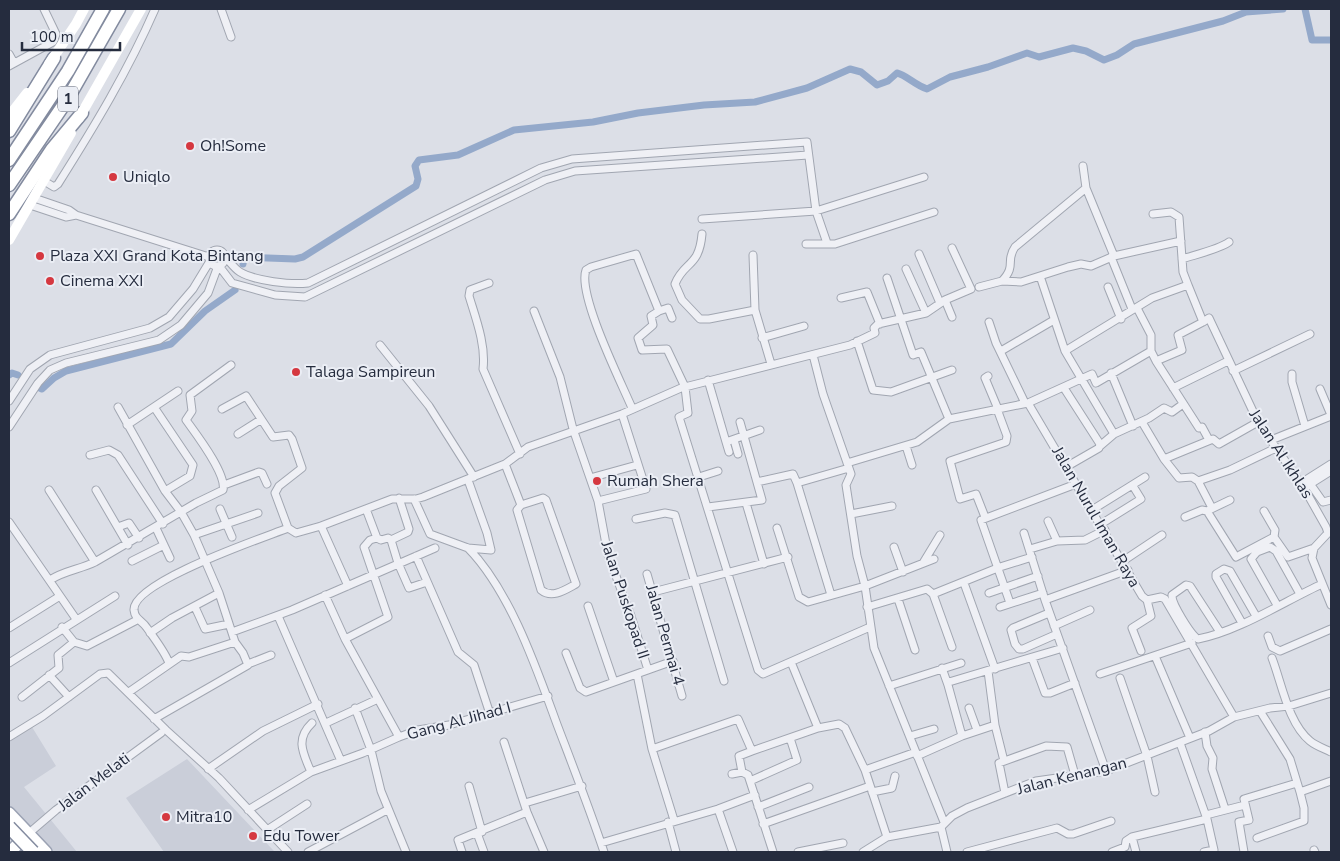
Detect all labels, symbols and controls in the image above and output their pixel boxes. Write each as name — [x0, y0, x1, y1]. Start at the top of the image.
scale bar — [22, 20, 120, 52]
text: 100 m — [30, 27, 74, 47]
road number: 1 — [58, 86, 78, 112]
place label: Oh!Some — [200, 135, 266, 157]
marker: Oh!Some — [184, 140, 196, 152]
place label: Uniqlo — [123, 166, 170, 188]
marker: Uniqlo — [107, 171, 119, 183]
place label: Plaza XXI Grand Kota Bintang — [50, 245, 264, 267]
marker: Plaza XXI Grand Kota Bintang — [34, 250, 46, 262]
place label: Cinema XXI — [60, 270, 143, 292]
marker: Cinema XXI — [44, 275, 56, 287]
place label: Talaga Sampireun — [306, 361, 435, 383]
marker: Talaga Sampireun — [290, 366, 302, 378]
street label: Jalan Al Ikhlas — [1243, 404, 1318, 503]
street label: Jalan Nurul Iman Raya — [1046, 442, 1145, 592]
place label: Rumah Shera — [607, 470, 704, 492]
marker: Rumah Shera — [591, 475, 603, 487]
street label: Jalan Puskopad II — [595, 537, 654, 662]
street label: Jalan Permai 4 — [640, 581, 690, 688]
street label: Gang Al Jihad I — [404, 697, 514, 745]
street label: Jalan Melati — [53, 748, 134, 817]
street label: Jalan Kenangan — [1014, 752, 1129, 800]
place label: Mitra10 — [176, 806, 232, 828]
marker: Mitra10 — [160, 811, 172, 823]
place label: Edu Tower — [263, 825, 340, 847]
marker: Edu Tower — [247, 830, 259, 842]

